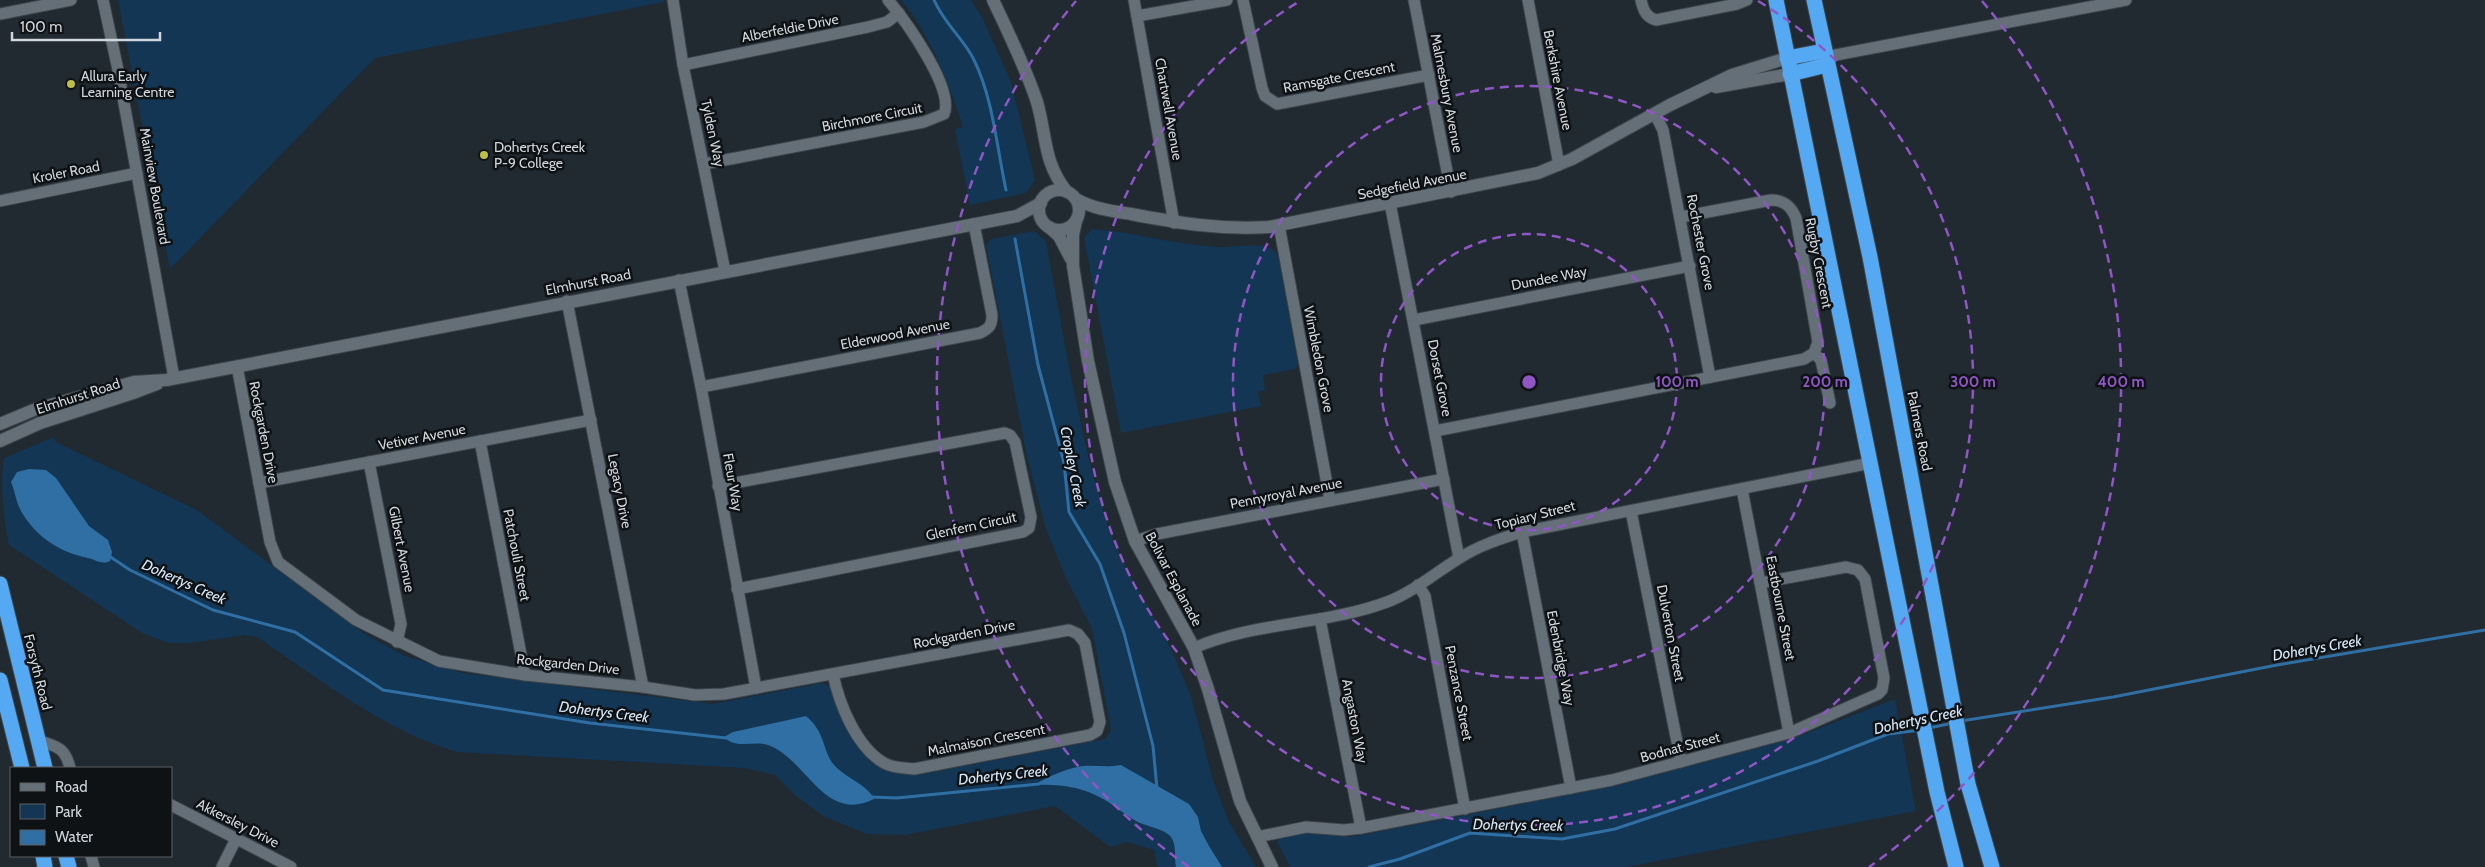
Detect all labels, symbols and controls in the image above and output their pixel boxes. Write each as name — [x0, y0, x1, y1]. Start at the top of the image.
scale bar — [12, 10, 160, 42]
street label: Alberfeldie Drive — [740, 10, 840, 46]
text: 100 m — [20, 18, 62, 36]
street label: Berkshire Avenue — [1539, 28, 1577, 132]
street label: Malmesbury Avenue — [1427, 32, 1467, 154]
street label: Chartwell Avenue — [1151, 56, 1187, 162]
street label: Ramsgate Crescent — [1282, 57, 1397, 97]
place label: Allura Early Learning Centre — [81, 67, 174, 101]
marker: Allura Early Learning Centre — [65, 78, 77, 90]
street label: Tylden Way — [697, 98, 729, 168]
street label: Birchmore Circuit — [820, 98, 924, 136]
street label: Mainview Boulevard — [136, 126, 174, 246]
place label: Dohertys Creek P-9 College — [494, 138, 586, 172]
marker: Dohertys Creek P-9 College — [478, 149, 490, 161]
street label: Kroler Road — [31, 157, 101, 187]
street label: Sedgefield Avenue — [1356, 165, 1468, 203]
street label: Rochester Grove — [1683, 193, 1719, 291]
street label: Rugby Crescent — [1801, 216, 1837, 310]
street label: Dundee Way — [1510, 262, 1588, 294]
street label: Elmhurst Road — [544, 265, 632, 299]
street label: Wimbledon Grove — [1300, 304, 1338, 414]
street label: Elderwood Avenue — [839, 315, 951, 353]
street label: Dorset Grove — [1424, 338, 1456, 418]
centre of rings — [1520, 373, 1538, 391]
text: 100 m — [1655, 373, 1699, 391]
text: 200 m — [1802, 373, 1848, 391]
text: 300 m — [1950, 373, 1996, 391]
text: 400 m — [2098, 373, 2144, 391]
street label: Elmhurst Road — [34, 374, 122, 418]
street label: Rockgarden Drive — [245, 379, 283, 485]
street label: Palmers Road — [1903, 390, 1937, 472]
street label: Vetiver Avenue — [377, 420, 467, 454]
water label: Cropley Creek — [1056, 425, 1090, 509]
street label: Fleur Way — [719, 451, 747, 513]
street label: Legacy Drive — [604, 452, 636, 530]
street label: Pennyroyal Avenue — [1228, 473, 1344, 513]
street label: Topiary Street — [1493, 496, 1577, 534]
street label: Gilbert Avenue — [385, 504, 419, 594]
street label: Patchouli Street — [499, 507, 535, 603]
street label: Glenfern Circuit — [924, 508, 1018, 544]
street label: Bolivar Esplanade — [1142, 529, 1206, 629]
street label: Eastbourne Street — [1762, 554, 1800, 662]
water label: Dohertys Creek — [139, 555, 229, 609]
street label: Dulverton Street — [1653, 583, 1689, 683]
street label: Edenbridge Way — [1543, 609, 1579, 707]
street label: Rockgarden Drive — [911, 615, 1017, 653]
water label: Dohertys Creek — [2271, 631, 2364, 665]
street label: Forsyth Road — [20, 632, 56, 712]
street label: Penzance Street — [1441, 644, 1477, 742]
street label: Rockgarden Drive — [516, 650, 620, 678]
street label: Angaston Way — [1338, 677, 1372, 765]
water label: Dohertys Creek — [558, 698, 650, 727]
water label: Dohertys Creek — [1872, 702, 1965, 738]
street label: Malmaison Crescent — [926, 720, 1047, 760]
street label: Bodnat Street — [1638, 728, 1722, 766]
water label: Dohertys Creek — [957, 761, 1049, 789]
legend — [10, 767, 172, 857]
text: Road — [55, 778, 88, 796]
street label: Akkersley Drive — [194, 795, 282, 851]
text: Park — [55, 803, 82, 821]
water label: Dohertys Creek — [1473, 815, 1564, 835]
text: Water — [55, 828, 93, 846]

